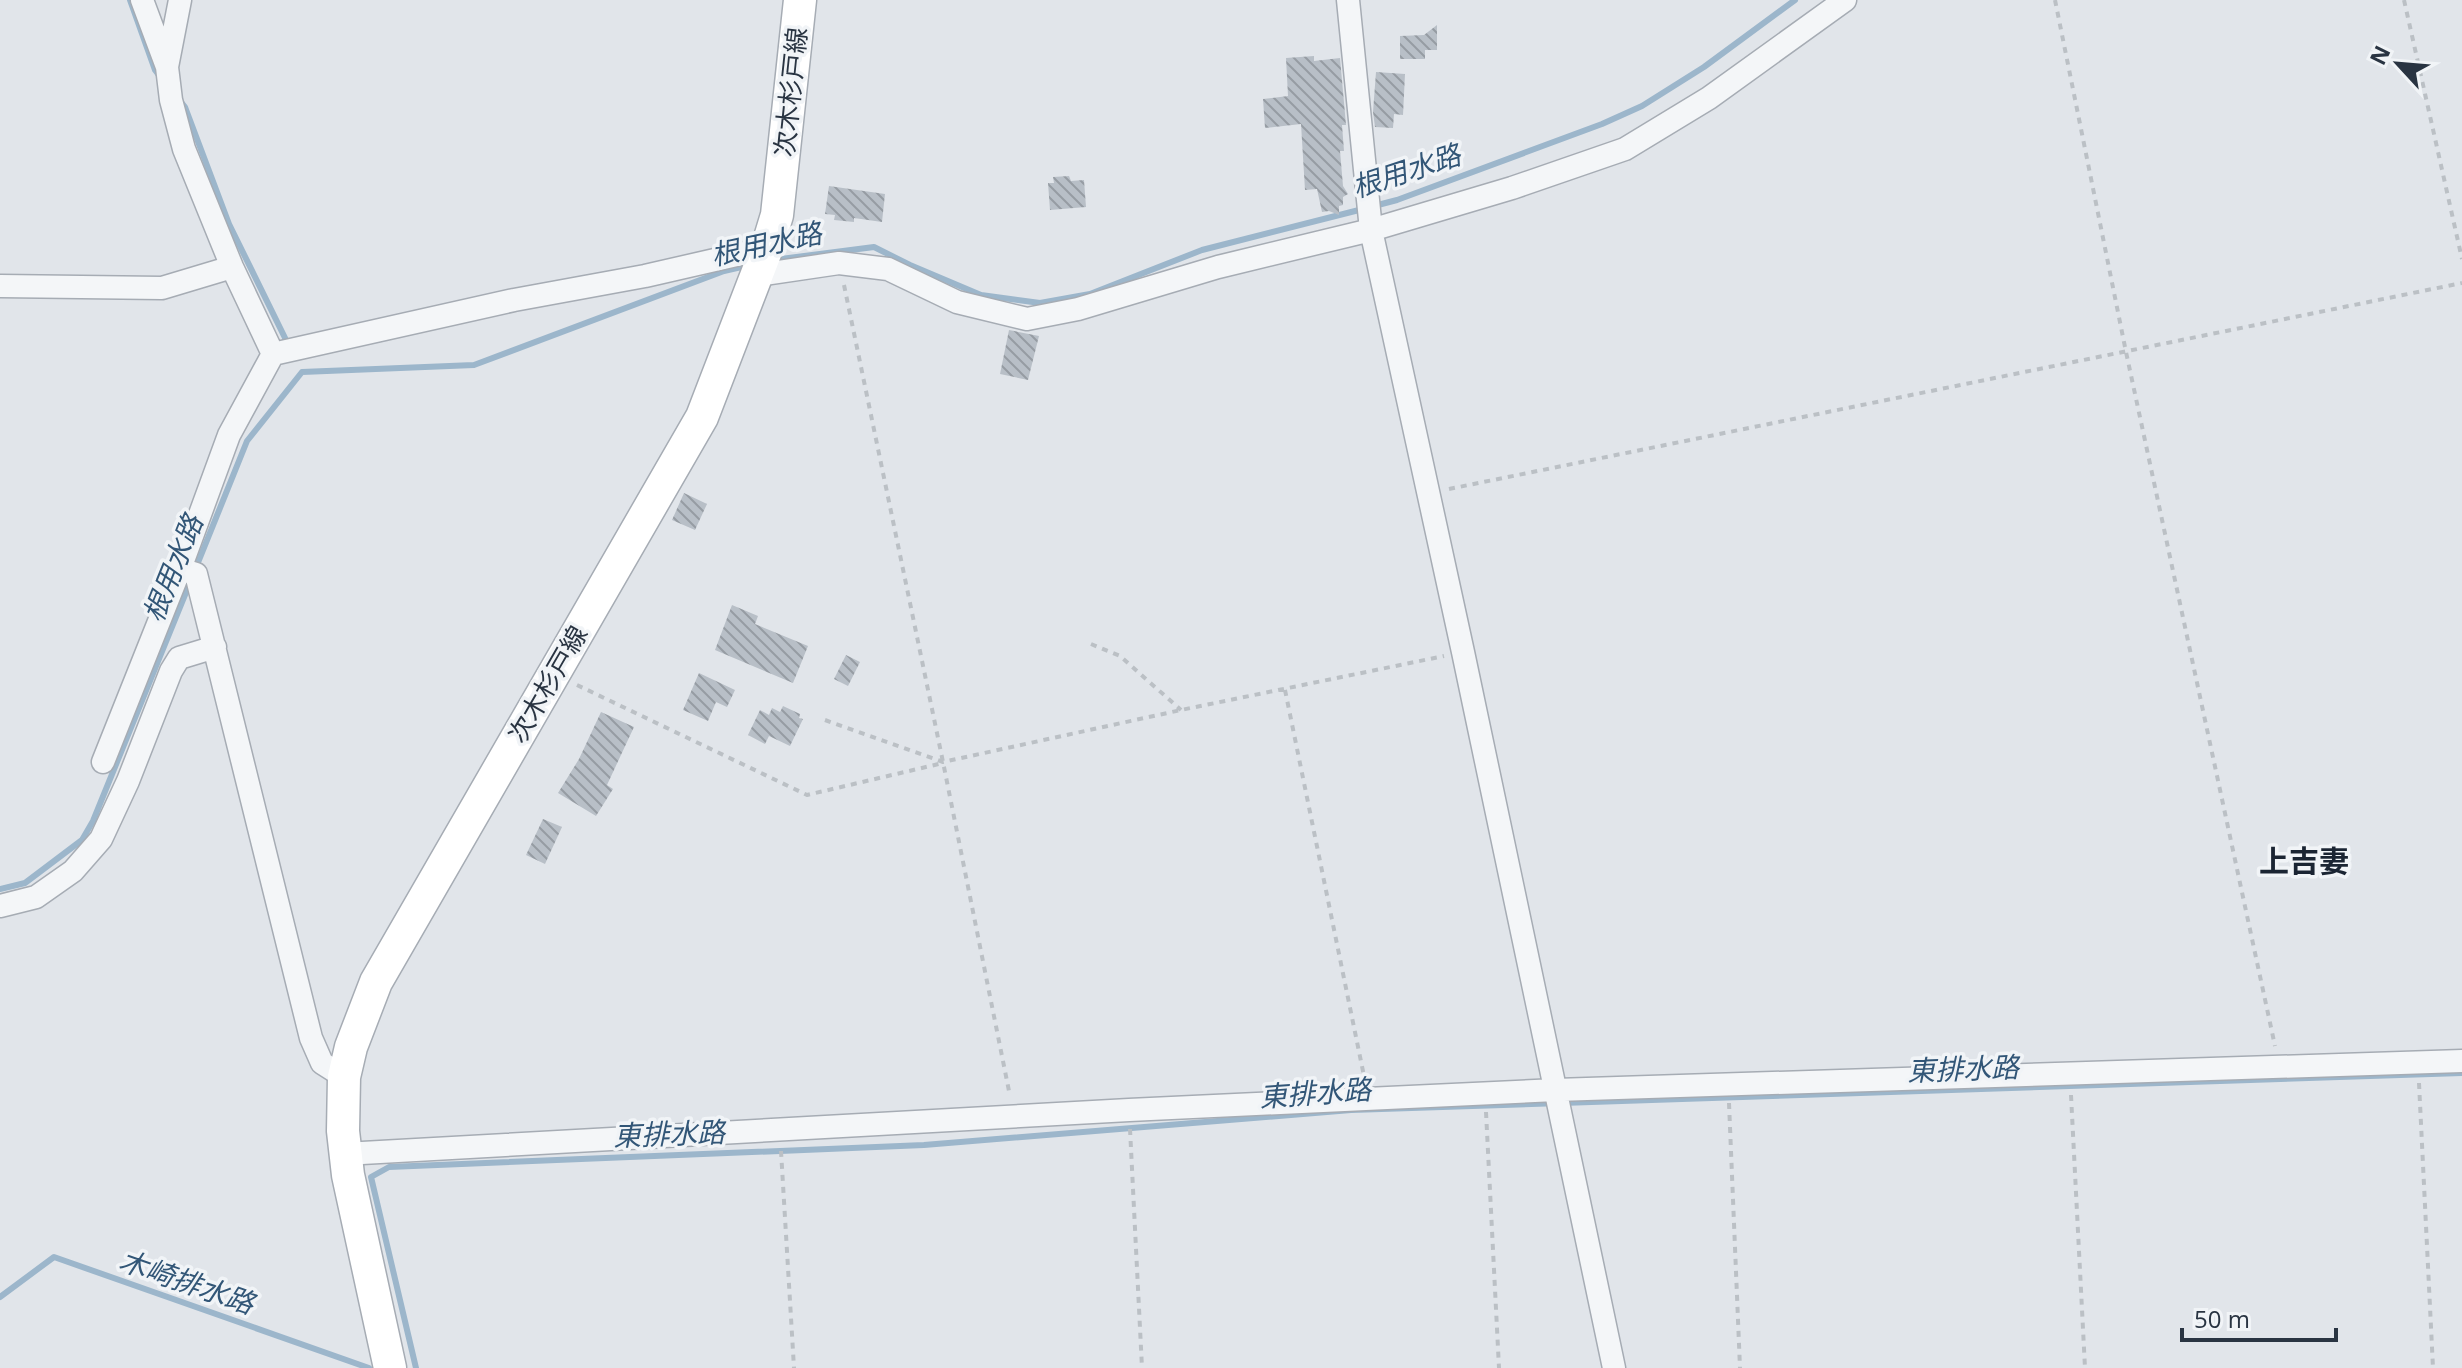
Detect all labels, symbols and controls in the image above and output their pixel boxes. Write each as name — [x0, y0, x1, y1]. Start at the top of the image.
north arrow — [2358, 24, 2438, 104]
street label: 次木杉戸線 — [765, 25, 815, 159]
text: N — [2362, 40, 2397, 69]
water label: 根用水路 — [1347, 134, 1467, 205]
water label: 根用水路 — [707, 212, 827, 273]
water label: 根用水路 — [133, 507, 211, 627]
street label: 次木杉戸線 — [499, 619, 595, 749]
district label: 上吉妻 — [2259, 840, 2349, 881]
water label: 東排水路 — [1906, 1047, 2022, 1089]
water label: 東排水路 — [1258, 1069, 1374, 1115]
water label: 東排水路 — [612, 1112, 728, 1154]
water label: 木崎排水路 — [115, 1240, 261, 1322]
scale bar — [2182, 1292, 2336, 1342]
text: 50 m — [2194, 1302, 2250, 1335]

